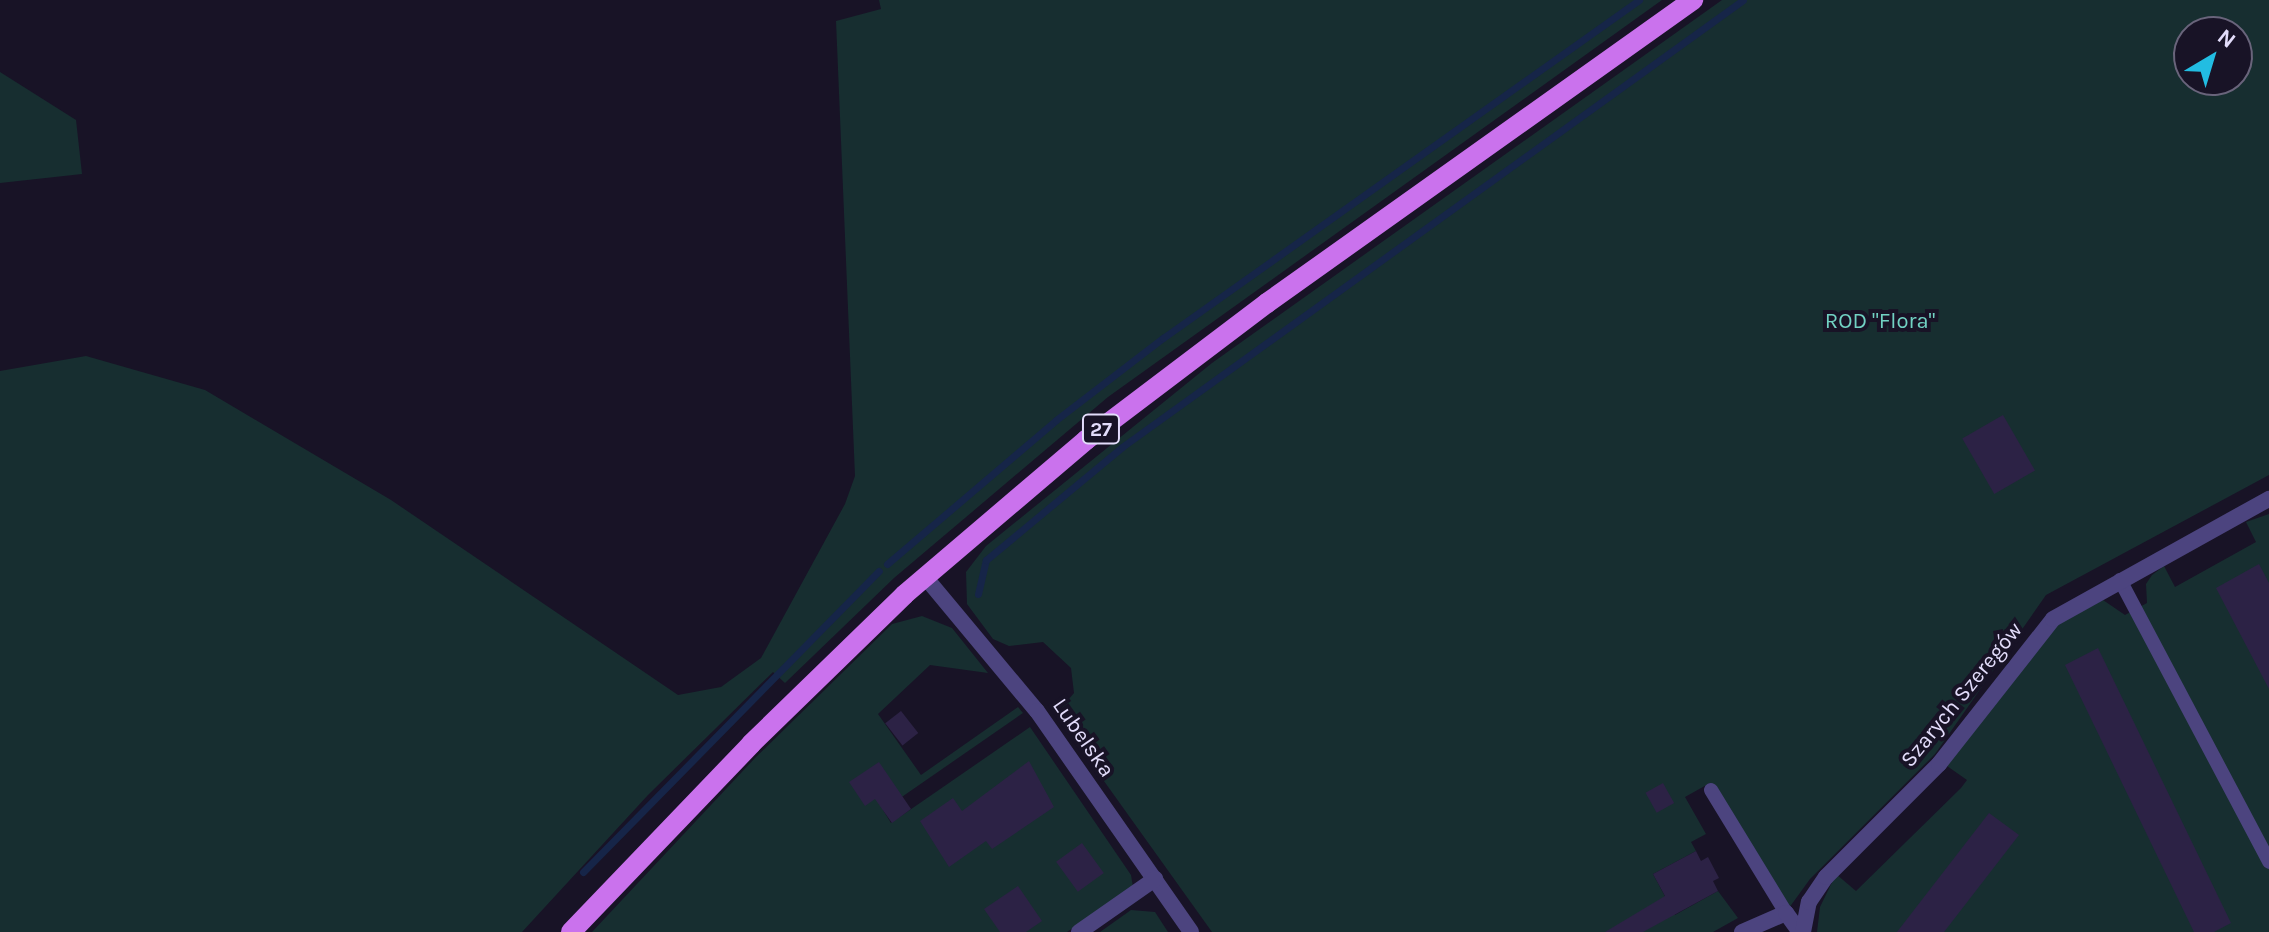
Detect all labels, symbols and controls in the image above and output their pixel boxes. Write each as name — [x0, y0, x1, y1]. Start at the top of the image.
north arrow — [2173, 16, 2253, 96]
text: N — [2212, 24, 2241, 54]
park label: ROD "Flora" — [1825, 309, 1935, 335]
road number: 27 — [1081, 413, 1121, 445]
street label: Szarych Szeregów — [1896, 617, 2028, 773]
street label: Lubelska — [1046, 693, 1120, 783]

